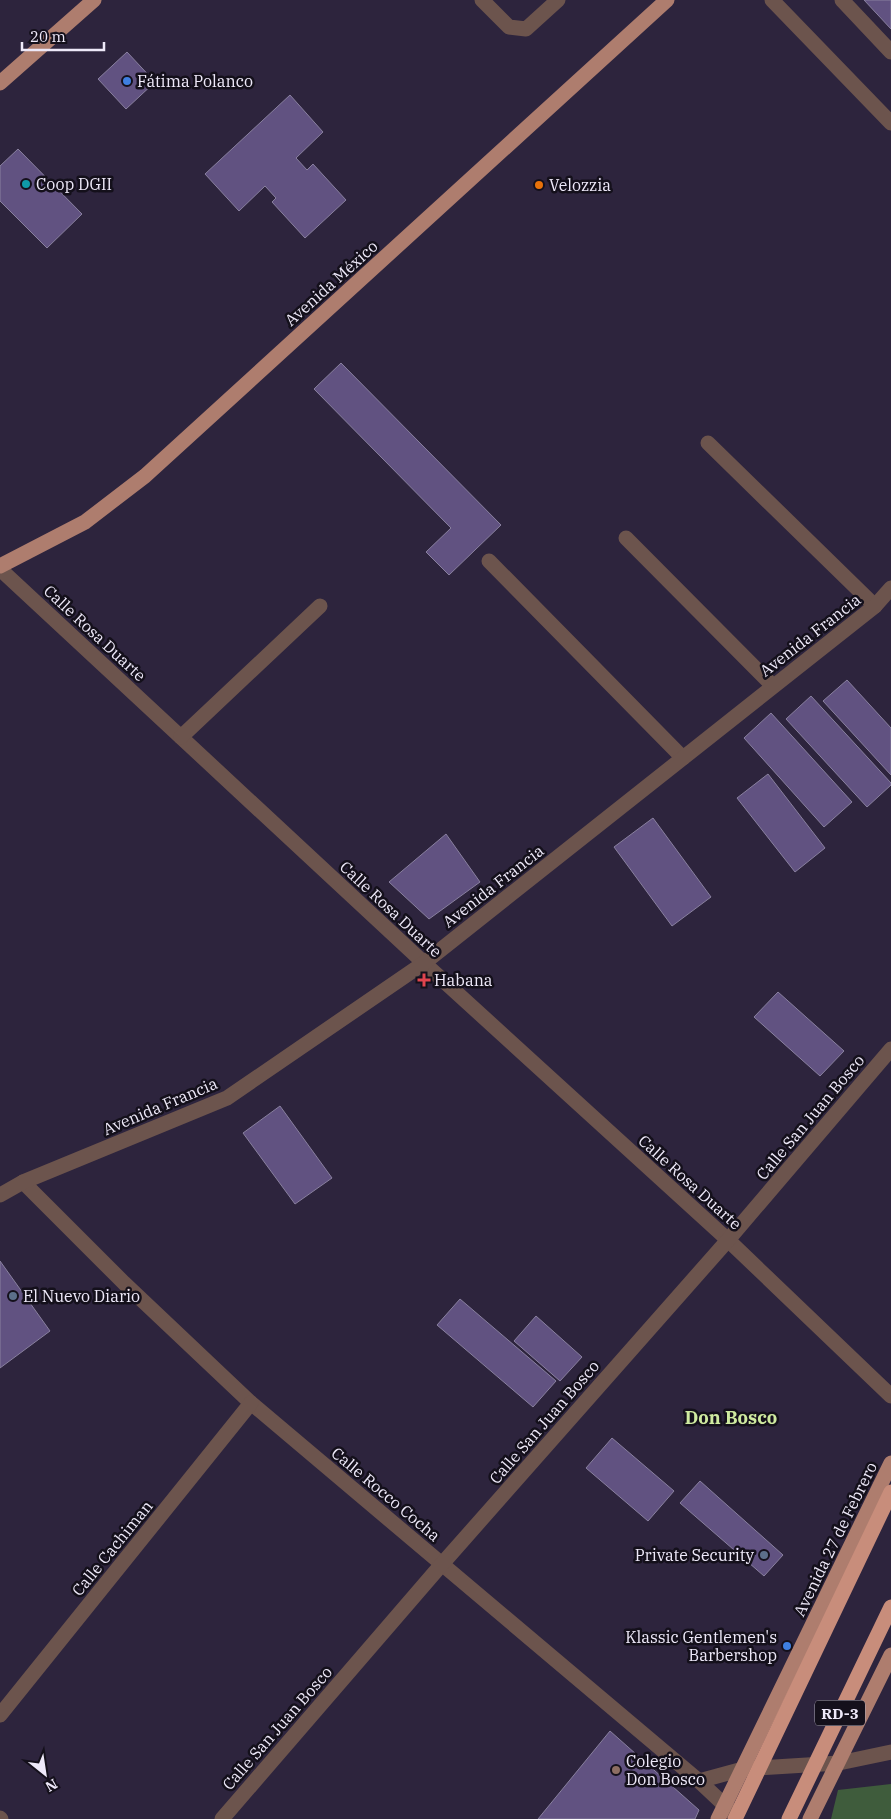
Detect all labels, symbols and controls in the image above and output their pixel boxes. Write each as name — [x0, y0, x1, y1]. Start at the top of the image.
scale bar — [22, 20, 105, 52]
text: 20 m — [30, 27, 66, 46]
place label: Fátima Polanco — [137, 71, 253, 91]
marker: Fátima Polanco — [121, 75, 133, 87]
place label: Coop DGII — [36, 174, 112, 194]
place label: Velozzia — [549, 175, 611, 195]
marker: Coop DGII — [20, 178, 32, 190]
marker: Velozzia — [533, 179, 545, 191]
street label: Avenida México — [280, 236, 382, 330]
street label: Calle Rosa Duarte — [40, 581, 150, 685]
street label: Avenida Francia — [756, 589, 865, 681]
street label: Avenida Francia — [439, 840, 548, 932]
street label: Calle Rosa Duarte — [336, 857, 446, 961]
place label: Habana — [434, 970, 493, 990]
marker: Habana — [418, 974, 430, 986]
street label: Calle San Juan Bosco — [752, 1050, 868, 1184]
street label: Avenida Francia — [100, 1073, 221, 1139]
street label: Calle Rosa Duarte — [634, 1130, 746, 1234]
place label: El Nuevo Diario — [23, 1286, 140, 1306]
marker: El Nuevo Diario — [7, 1290, 19, 1302]
street label: Calle San Juan Bosco — [485, 1356, 603, 1488]
district label: Don Bosco — [685, 1406, 777, 1429]
street label: Calle Rocco Cocha — [328, 1443, 445, 1545]
street label: Avenida 27 de Febrero — [789, 1459, 881, 1619]
street label: Calle Cachiman — [67, 1496, 157, 1600]
place label: Private Security — [635, 1545, 754, 1565]
marker: Private Security — [758, 1549, 770, 1561]
place label: Klassic Gentlemen's Barbershop — [625, 1627, 777, 1665]
marker: Klassic Gentlemen's Barbershop — [781, 1640, 793, 1652]
street label: Calle San Juan Bosco — [218, 1662, 336, 1794]
road number: RD-3 — [815, 1700, 865, 1726]
north arrow — [20, 1749, 70, 1799]
place label: Colegio Don Bosco — [626, 1751, 705, 1789]
marker: Colegio Don Bosco — [610, 1764, 622, 1776]
text: N — [42, 1775, 61, 1796]

